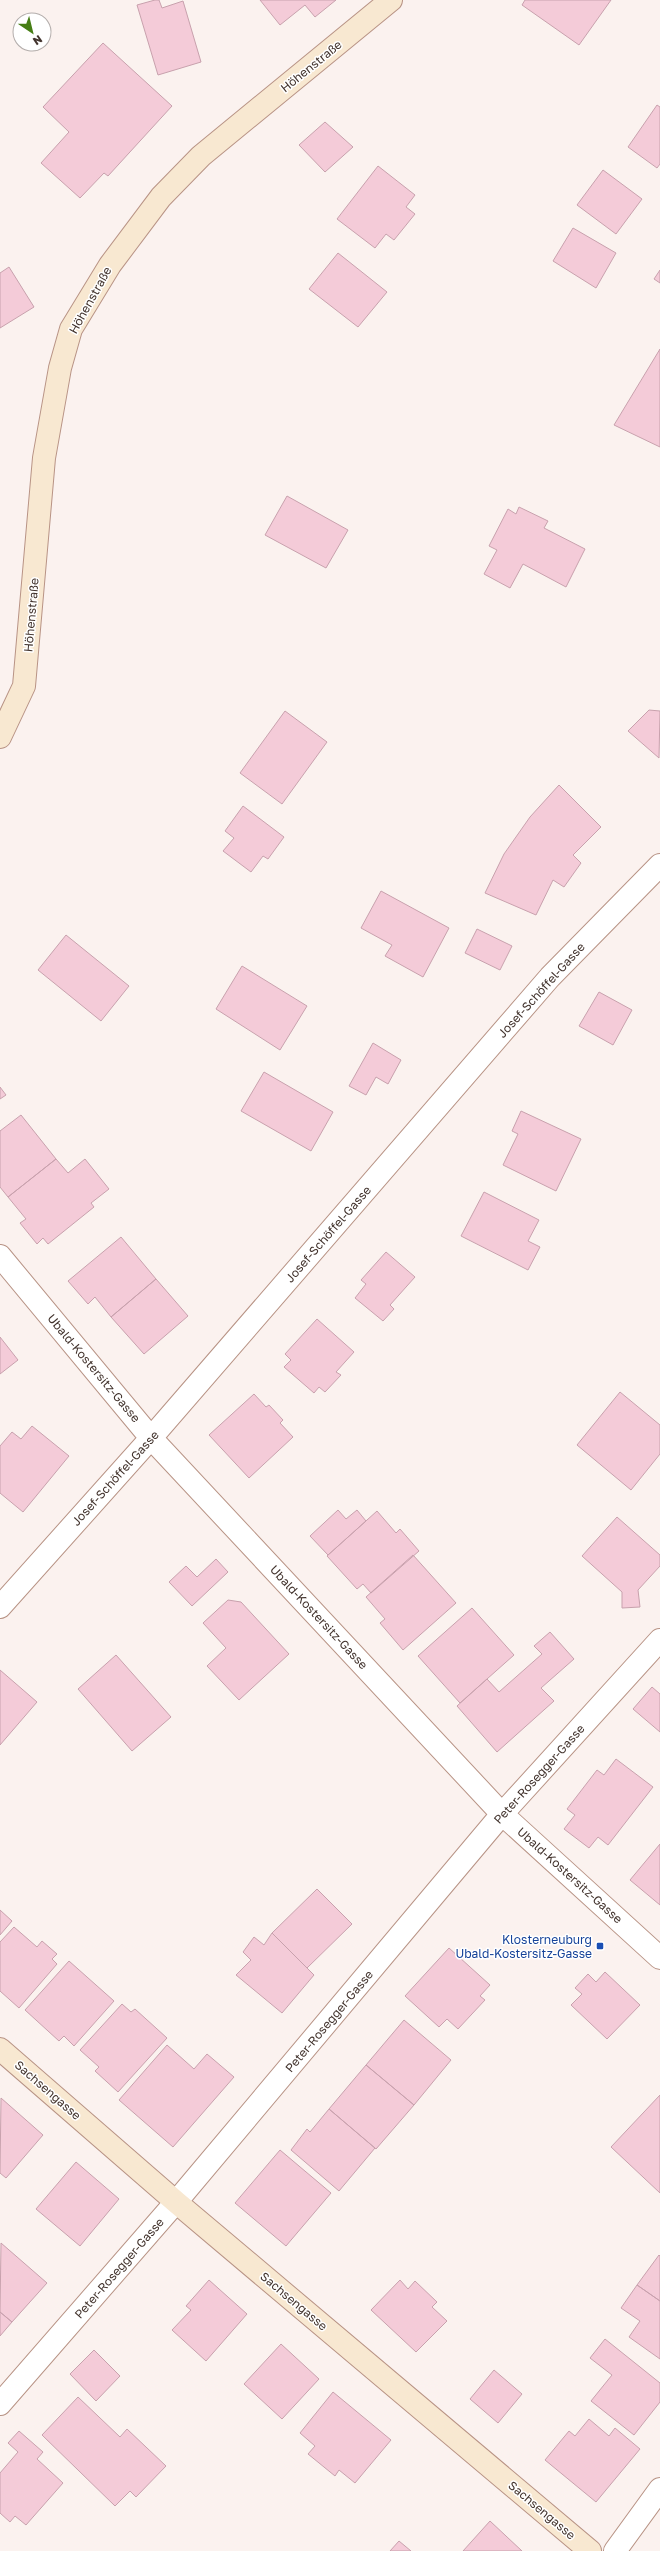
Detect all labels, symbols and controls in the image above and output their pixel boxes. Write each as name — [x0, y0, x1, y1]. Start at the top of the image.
north arrow — [12, 12, 52, 52]
text: N — [31, 33, 45, 48]
street label: Höhenstraße — [277, 37, 345, 95]
street label: Höhenstraße — [65, 264, 115, 336]
street label: Höhenstraße — [20, 577, 42, 653]
street label: Josef-Schöffel-Gasse — [494, 939, 588, 1041]
street label: Josef-Schöffel-Gasse — [282, 1183, 374, 1285]
street label: Ubald-Kostersitz-Gasse — [44, 1311, 144, 1425]
street label: Josef-Schöffel-Gasse — [68, 1427, 162, 1529]
street label: Ubald-Kostersitz-Gasse — [267, 1562, 371, 1672]
street label: Peter-Rosegger-Gasse — [490, 1721, 588, 1827]
street label: Ubald-Kostersitz-Gasse — [514, 1824, 626, 1926]
place label: Klosterneuburg Ubald-Kostersitz-Gasse — [455, 1932, 592, 1961]
marker: Klosterneuburg Ubald-Kostersitz-Gasse — [595, 1941, 605, 1951]
street label: Peter-Rosegger-Gasse — [282, 1967, 376, 2075]
street label: Sachsengasse — [12, 2057, 84, 2123]
street label: Peter-Rosegger-Gasse — [71, 2214, 167, 2321]
street label: Sachsengasse — [257, 2269, 331, 2333]
street label: Sachsengasse — [505, 2478, 579, 2542]

